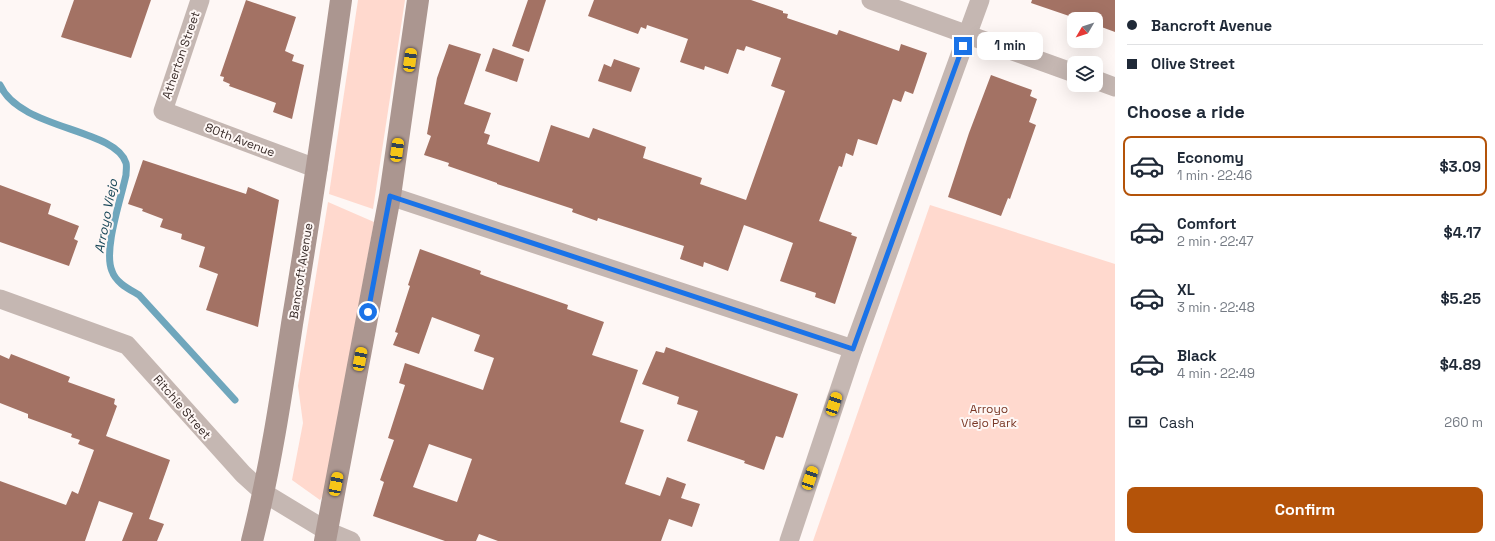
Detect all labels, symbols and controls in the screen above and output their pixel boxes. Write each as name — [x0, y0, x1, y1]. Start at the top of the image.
street label: Atherton Street — [159, 9, 203, 101]
north arrow — [1067, 12, 1103, 48]
map controls — [1067, 12, 1103, 92]
text: Bancroft Avenue — [1151, 16, 1272, 35]
callout: 1 min — [977, 32, 1043, 60]
route end — [954, 37, 972, 55]
text: 1 min — [994, 37, 1026, 54]
car — [402, 47, 418, 73]
text: Olive Street — [1151, 54, 1235, 73]
button: layers — [1067, 56, 1103, 92]
text: Choose a ride — [1127, 100, 1245, 123]
street label: 80th Avenue — [203, 119, 277, 161]
car — [389, 137, 405, 163]
icon: car — [1129, 148, 1165, 184]
text: Economy — [1177, 148, 1244, 167]
text: $3.09 — [1440, 157, 1481, 176]
text: 1 min · 22:46 — [1177, 167, 1252, 184]
water label: Arroyo Viejo — [90, 177, 122, 254]
icon: car — [1129, 214, 1165, 250]
text: Comfort — [1177, 214, 1237, 233]
street label: Bancroft Avenue — [286, 222, 316, 320]
text: $4.17 — [1444, 223, 1481, 242]
text: 2 min · 22:47 — [1177, 233, 1254, 250]
icon: car — [1129, 280, 1165, 316]
text: XL — [1177, 280, 1195, 299]
text: $5.25 — [1441, 289, 1481, 308]
text: 3 min · 22:48 — [1177, 299, 1255, 316]
route start — [359, 303, 377, 321]
car — [352, 346, 368, 372]
icon: car — [1129, 346, 1165, 382]
text: Black — [1177, 346, 1217, 365]
text: $4.89 — [1440, 355, 1481, 374]
text: 4 min · 22:49 — [1177, 365, 1255, 382]
street label: Ritchie Street — [150, 372, 214, 442]
car — [825, 391, 843, 417]
park label: Arroyo Viejo Park — [961, 401, 1017, 431]
icon: cash — [1127, 411, 1149, 433]
text: Cash — [1159, 413, 1194, 432]
text: 260 m — [1444, 414, 1483, 431]
car — [800, 465, 820, 491]
car — [328, 471, 344, 497]
button: Confirm — [1127, 487, 1483, 533]

